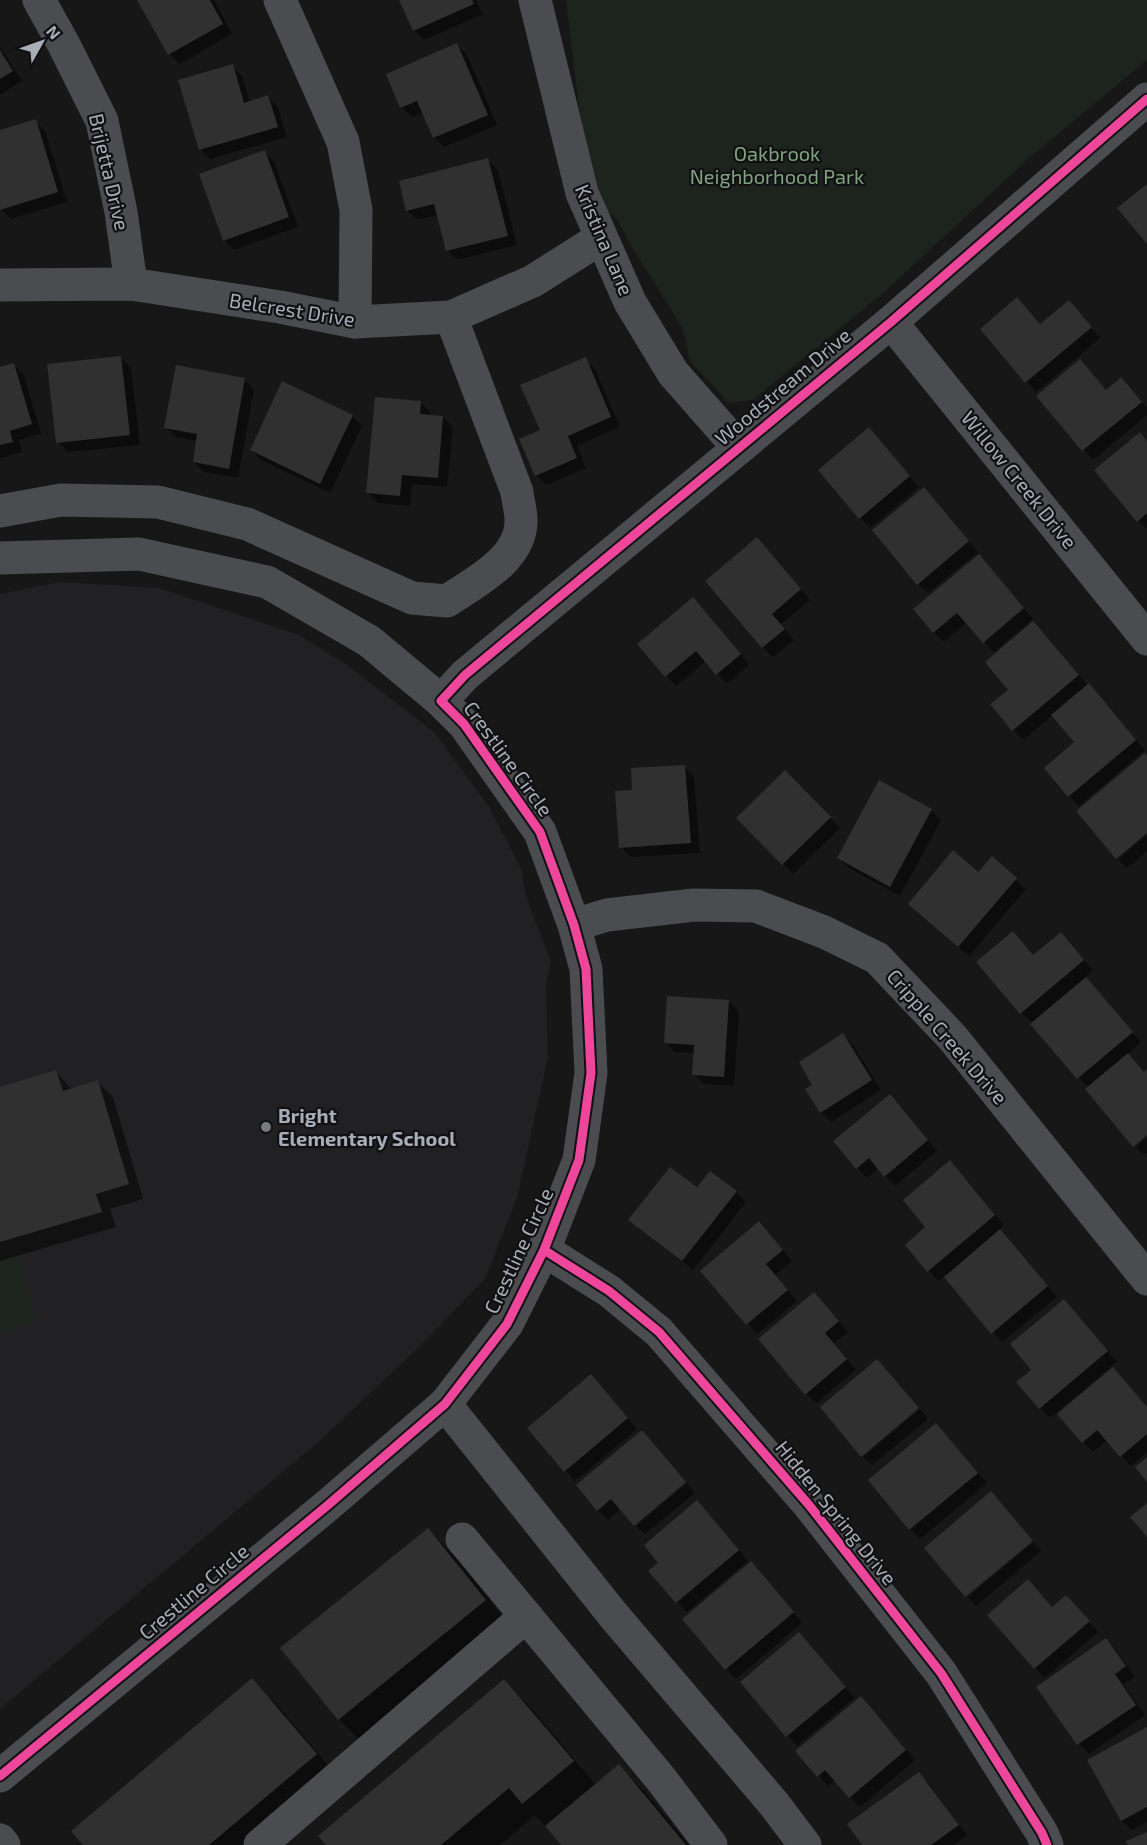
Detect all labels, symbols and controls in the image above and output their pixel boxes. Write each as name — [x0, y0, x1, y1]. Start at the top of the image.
north arrow — [12, 12, 72, 72]
text: N — [43, 22, 65, 43]
street label: Brijetta Drive — [85, 111, 135, 233]
park label: Oakbrook Neighborhood Park — [690, 141, 864, 188]
street label: Kristina Lane — [571, 181, 639, 299]
street label: Belcrest Drive — [228, 287, 357, 331]
street label: Woodstream Drive — [710, 323, 855, 450]
street label: Willow Creek Drive — [957, 406, 1083, 553]
street label: Crestline Circle — [459, 696, 558, 820]
street label: Cripple Creek Drive — [883, 964, 1013, 1109]
place label: Bright Elementary School — [278, 1103, 456, 1151]
marker: Bright Elementary School — [259, 1120, 273, 1134]
street label: Crestline Circle — [478, 1184, 558, 1317]
street label: Hidden Spring Drive — [771, 1435, 902, 1589]
street label: Crestline Circle — [134, 1538, 253, 1644]

